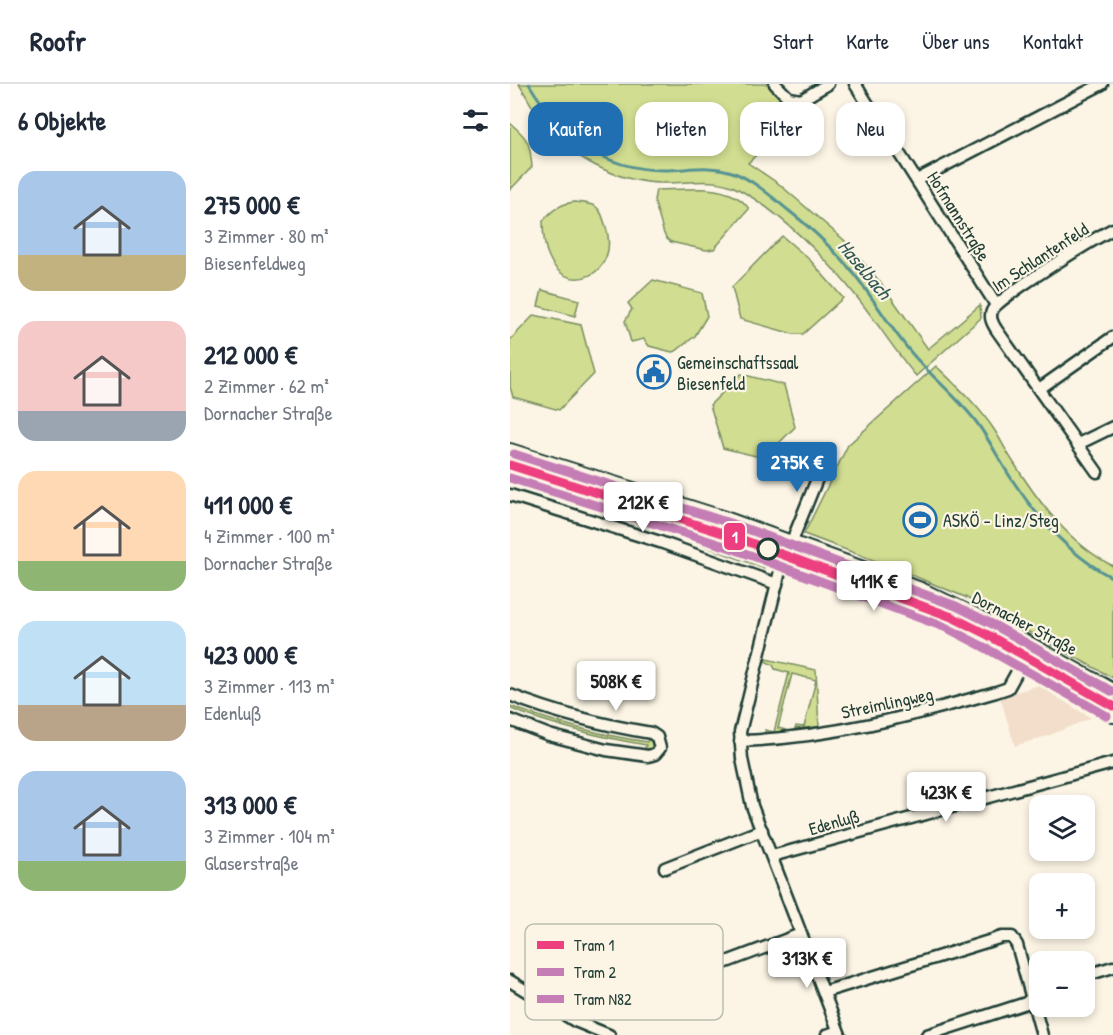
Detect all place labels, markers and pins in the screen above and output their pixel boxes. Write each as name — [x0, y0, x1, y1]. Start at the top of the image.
place label: Gemeinschaftssaal Biesenfeld — [677, 350, 799, 396]
public building icon: Gemeinschaftssaal Biesenfeld — [636, 354, 672, 390]
pin: 275K € — [748, 442, 846, 493]
pin: 212K € — [594, 482, 692, 533]
sports icon: ASKÖ - Linz/Steg — [902, 502, 938, 538]
place label: ASKÖ - Linz/Steg — [943, 508, 1059, 533]
unlabelled marker — [757, 538, 779, 560]
pin: 411K € — [825, 561, 923, 612]
pin: 508K € — [567, 661, 665, 712]
pin: 423K € — [897, 772, 995, 823]
pin: 313K € — [758, 938, 856, 989]

